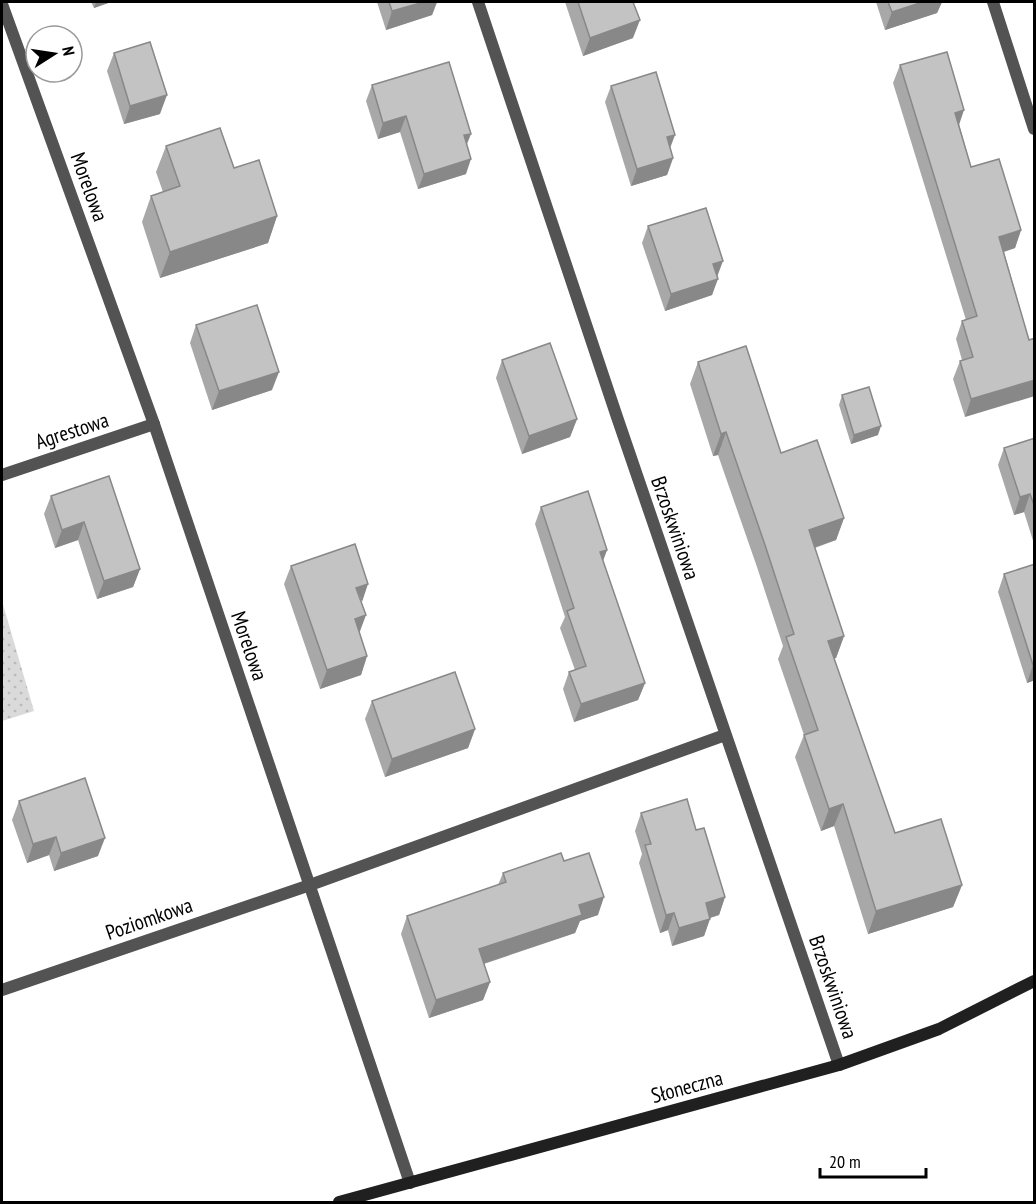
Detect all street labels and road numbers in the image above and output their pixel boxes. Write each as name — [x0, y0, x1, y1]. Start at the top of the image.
street label: Morelowa — [65, 149, 114, 225]
street label: Agrestowa — [32, 406, 112, 455]
street label: Brzoskwiniowa — [645, 473, 706, 583]
street label: Morelowa — [225, 608, 274, 684]
street label: Poziomkowa — [102, 891, 196, 946]
street label: Brzoskwiniowa — [803, 932, 864, 1042]
street label: Słoneczna — [648, 1064, 726, 1109]

